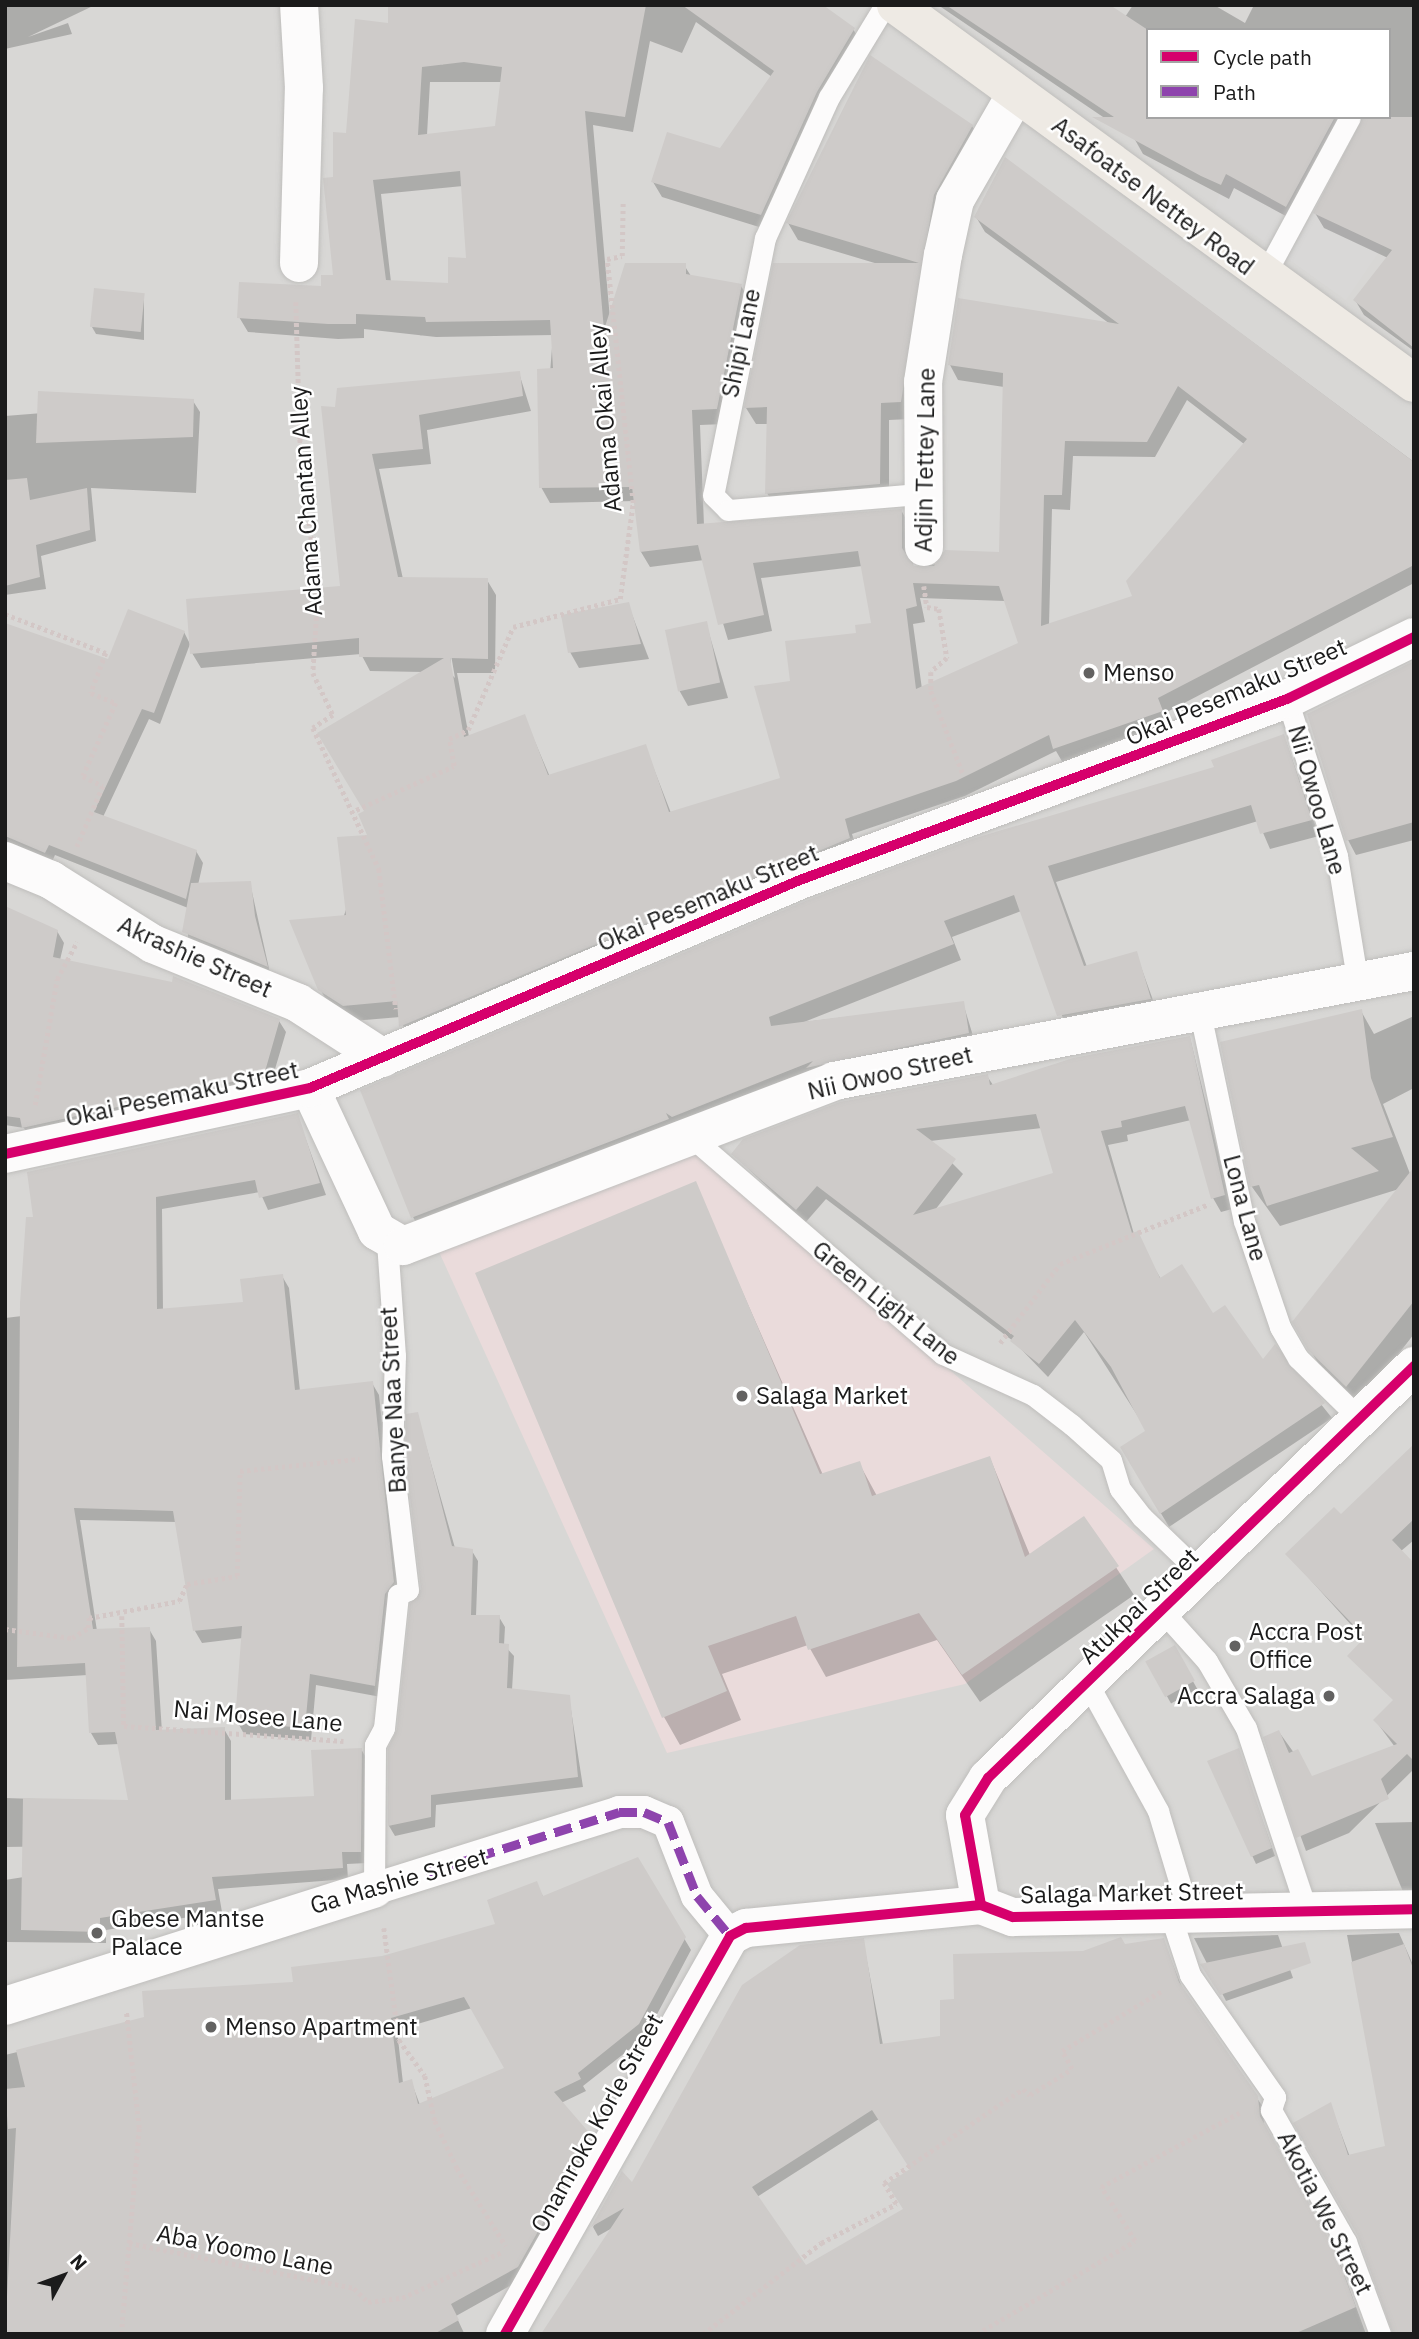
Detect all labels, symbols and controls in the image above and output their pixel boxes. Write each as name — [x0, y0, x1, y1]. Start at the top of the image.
legend — [1146, 28, 1391, 119]
text: Cycle path — [1213, 43, 1312, 71]
text: Path — [1213, 78, 1256, 106]
street label: Asafoatse Nettey Road — [1046, 111, 1260, 281]
street label: Shipi Lane — [715, 286, 767, 400]
street label: Adama Okai Alley — [582, 323, 628, 513]
street label: Adjin Tettey Lane — [909, 367, 941, 553]
street label: Adama Chantan Alley — [284, 385, 328, 617]
street label: Okai Pesemaku Street — [1121, 632, 1351, 752]
place label: Menso — [1103, 659, 1174, 687]
marker: Menso — [1081, 665, 1097, 681]
street label: Nii Owoo Lane — [1282, 722, 1352, 878]
street label: Okai Pesemaku Street — [593, 838, 823, 958]
street label: Akrashie Street — [114, 910, 276, 1004]
street label: Nii Owoo Street — [805, 1040, 975, 1106]
street label: Okai Pesemaku Street — [63, 1055, 301, 1133]
street label: Lona Lane — [1217, 1152, 1273, 1264]
street label: Green Light Lane — [807, 1235, 965, 1371]
street label: Banye Naa Street — [374, 1306, 412, 1494]
place label: Salaga Market — [756, 1382, 908, 1410]
marker: Salaga Market — [734, 1388, 750, 1404]
street label: Atukpai Street — [1074, 1542, 1204, 1670]
place label: Accra Post Office — [1249, 1618, 1363, 1674]
marker: Accra Post Office — [1227, 1638, 1243, 1654]
place label: Accra Salaga — [1177, 1682, 1315, 1710]
marker: Accra Salaga — [1321, 1688, 1337, 1704]
street label: Nai Mosee Lane — [172, 1694, 344, 1738]
street label: Ga Mashie Street — [307, 1842, 491, 1920]
street label: Salaga Market Street — [1020, 1877, 1244, 1909]
place label: Gbese Mantse Palace — [111, 1905, 265, 1961]
marker: Gbese Mantse Palace — [89, 1925, 105, 1941]
street label: Onamroko Korle Street — [525, 2008, 669, 2238]
place label: Menso Apartment — [225, 2013, 418, 2041]
marker: Menso Apartment — [203, 2019, 219, 2035]
street label: Akotia We Street — [1271, 2126, 1379, 2300]
street label: Aba Yoomo Lane — [154, 2219, 336, 2281]
north arrow — [28, 2241, 98, 2311]
text: N — [65, 2249, 92, 2275]

